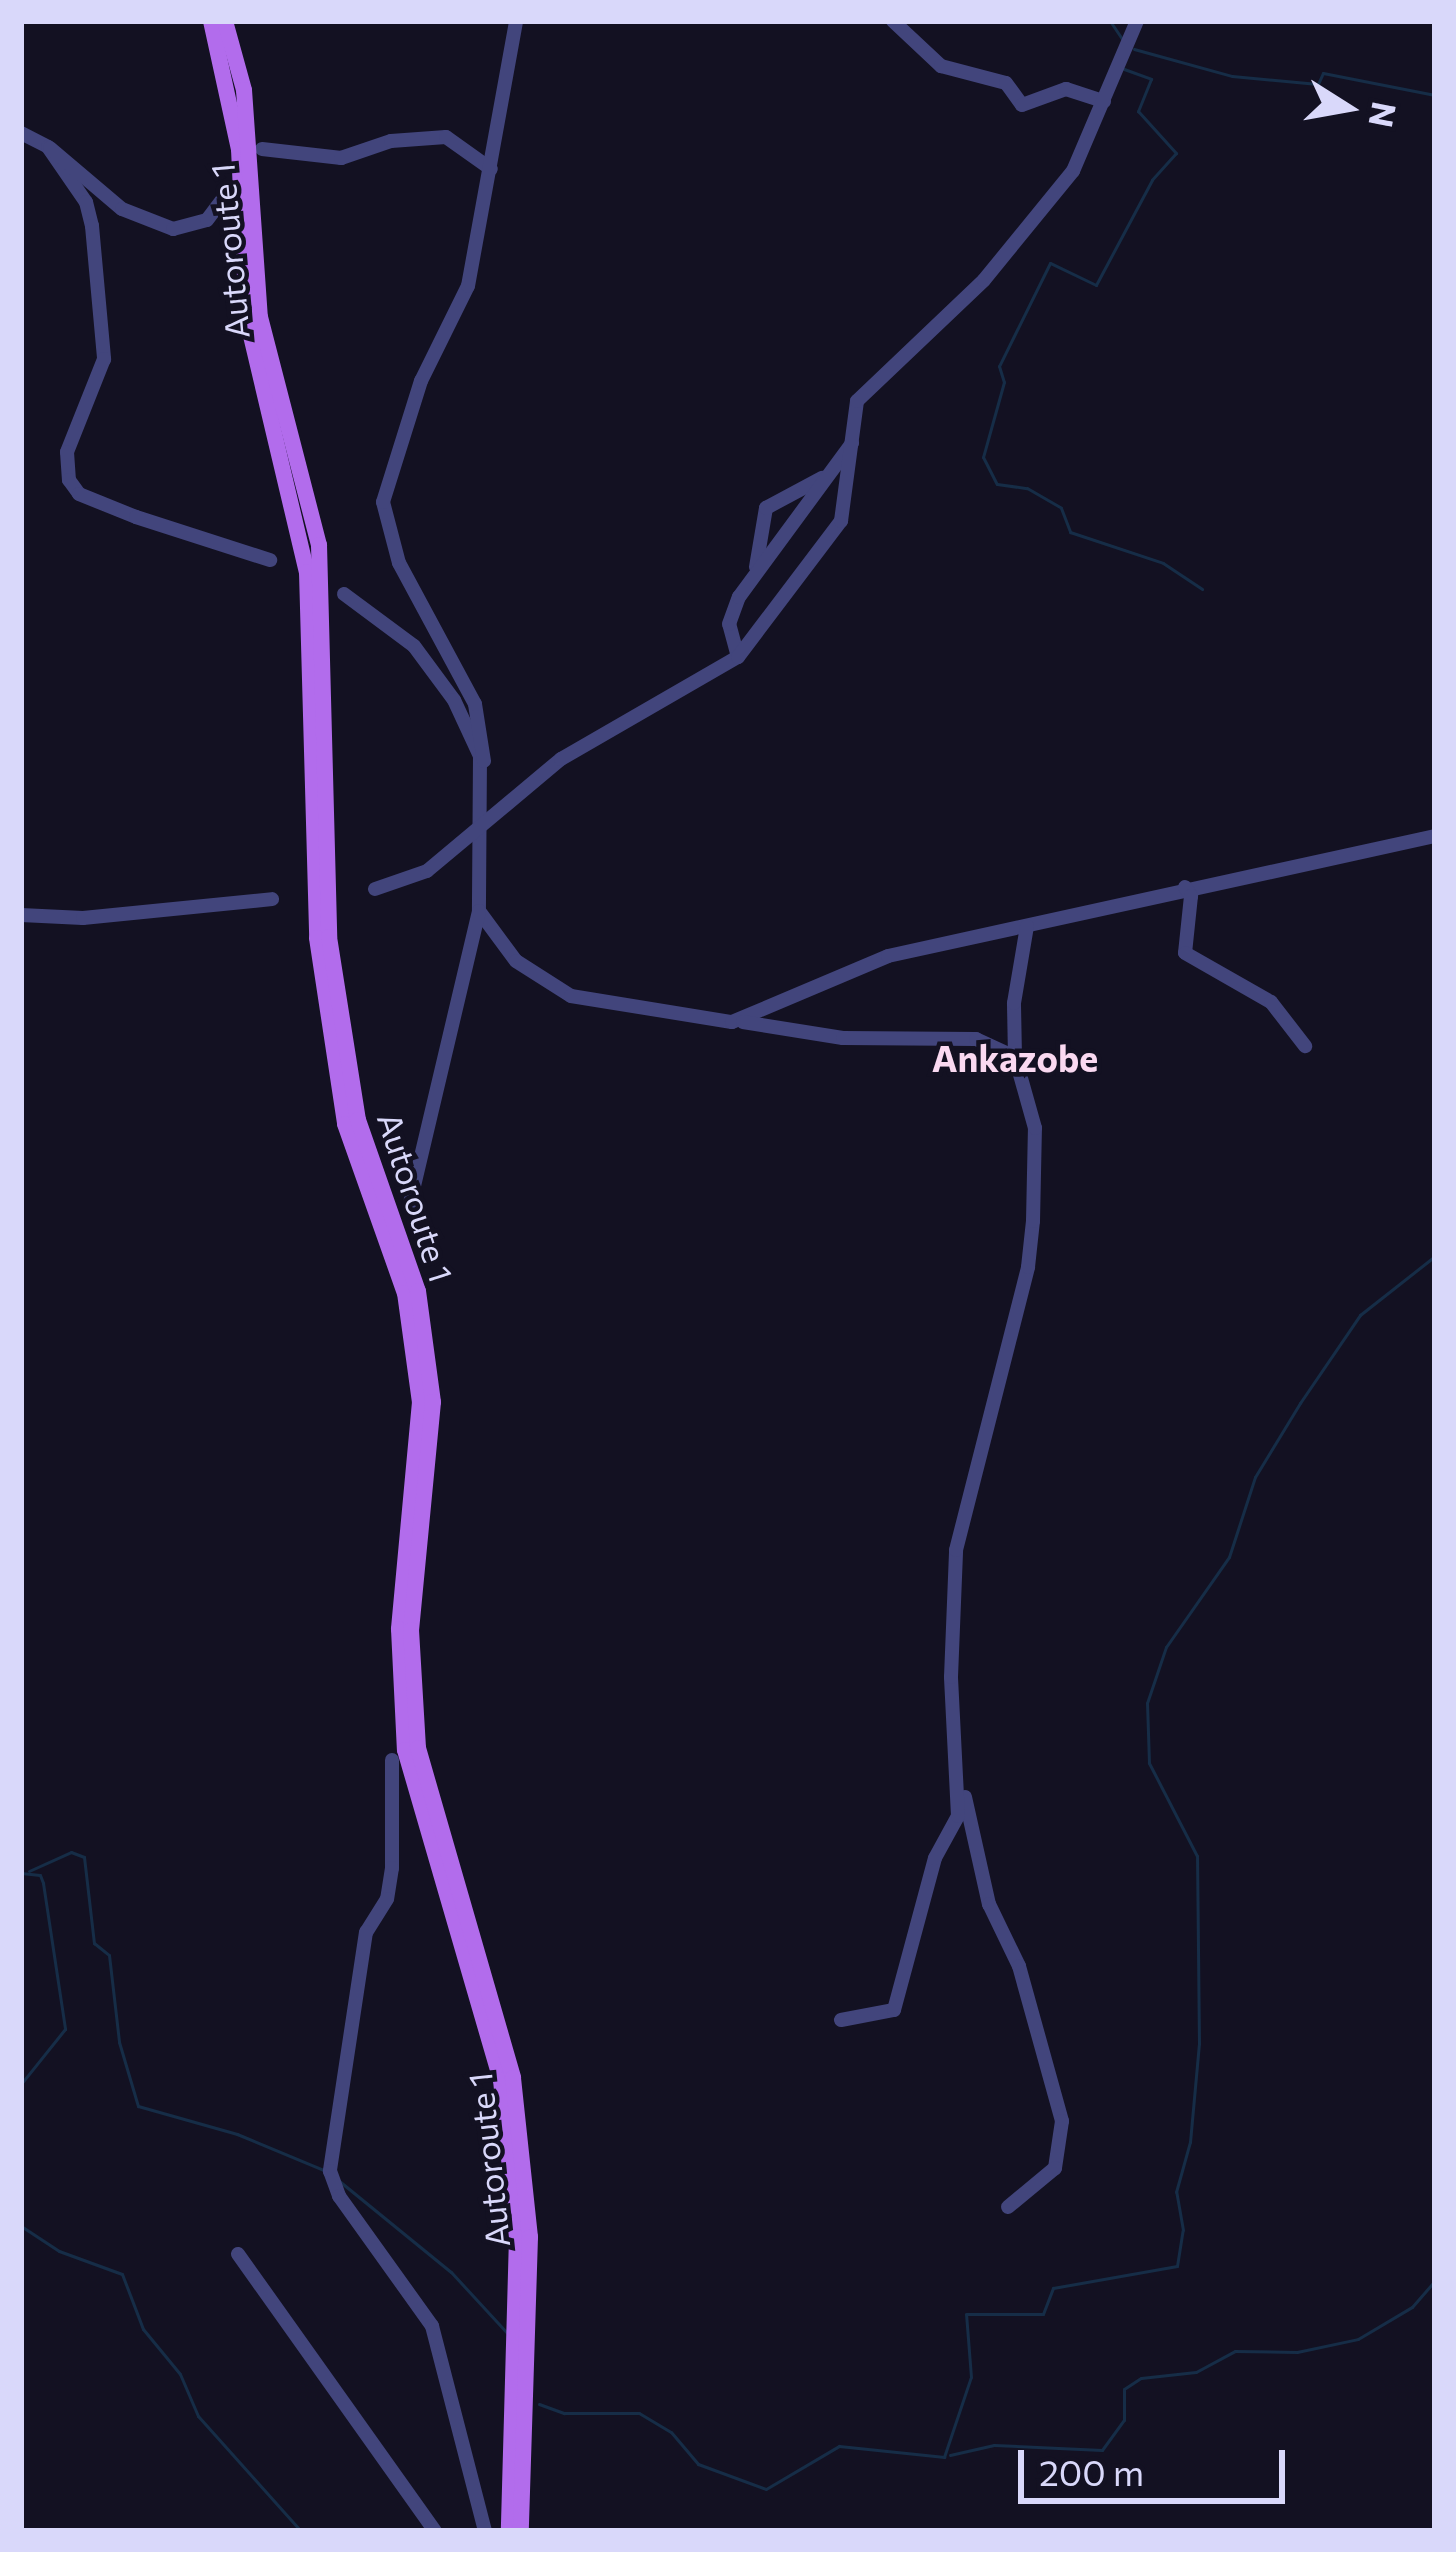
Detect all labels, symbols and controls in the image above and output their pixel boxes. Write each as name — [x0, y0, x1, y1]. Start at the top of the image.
north arrow — [1288, 48, 1408, 168]
text: N — [1361, 99, 1406, 131]
street label: Autoroute 1 — [202, 162, 256, 340]
district label: Ankazobe — [932, 1036, 1098, 1080]
street label: Autoroute 1 — [370, 1107, 462, 1287]
street label: Autoroute 1 — [459, 2071, 517, 2249]
scale bar — [1024, 2426, 1291, 2500]
text: 200 m — [1039, 2449, 1144, 2493]

